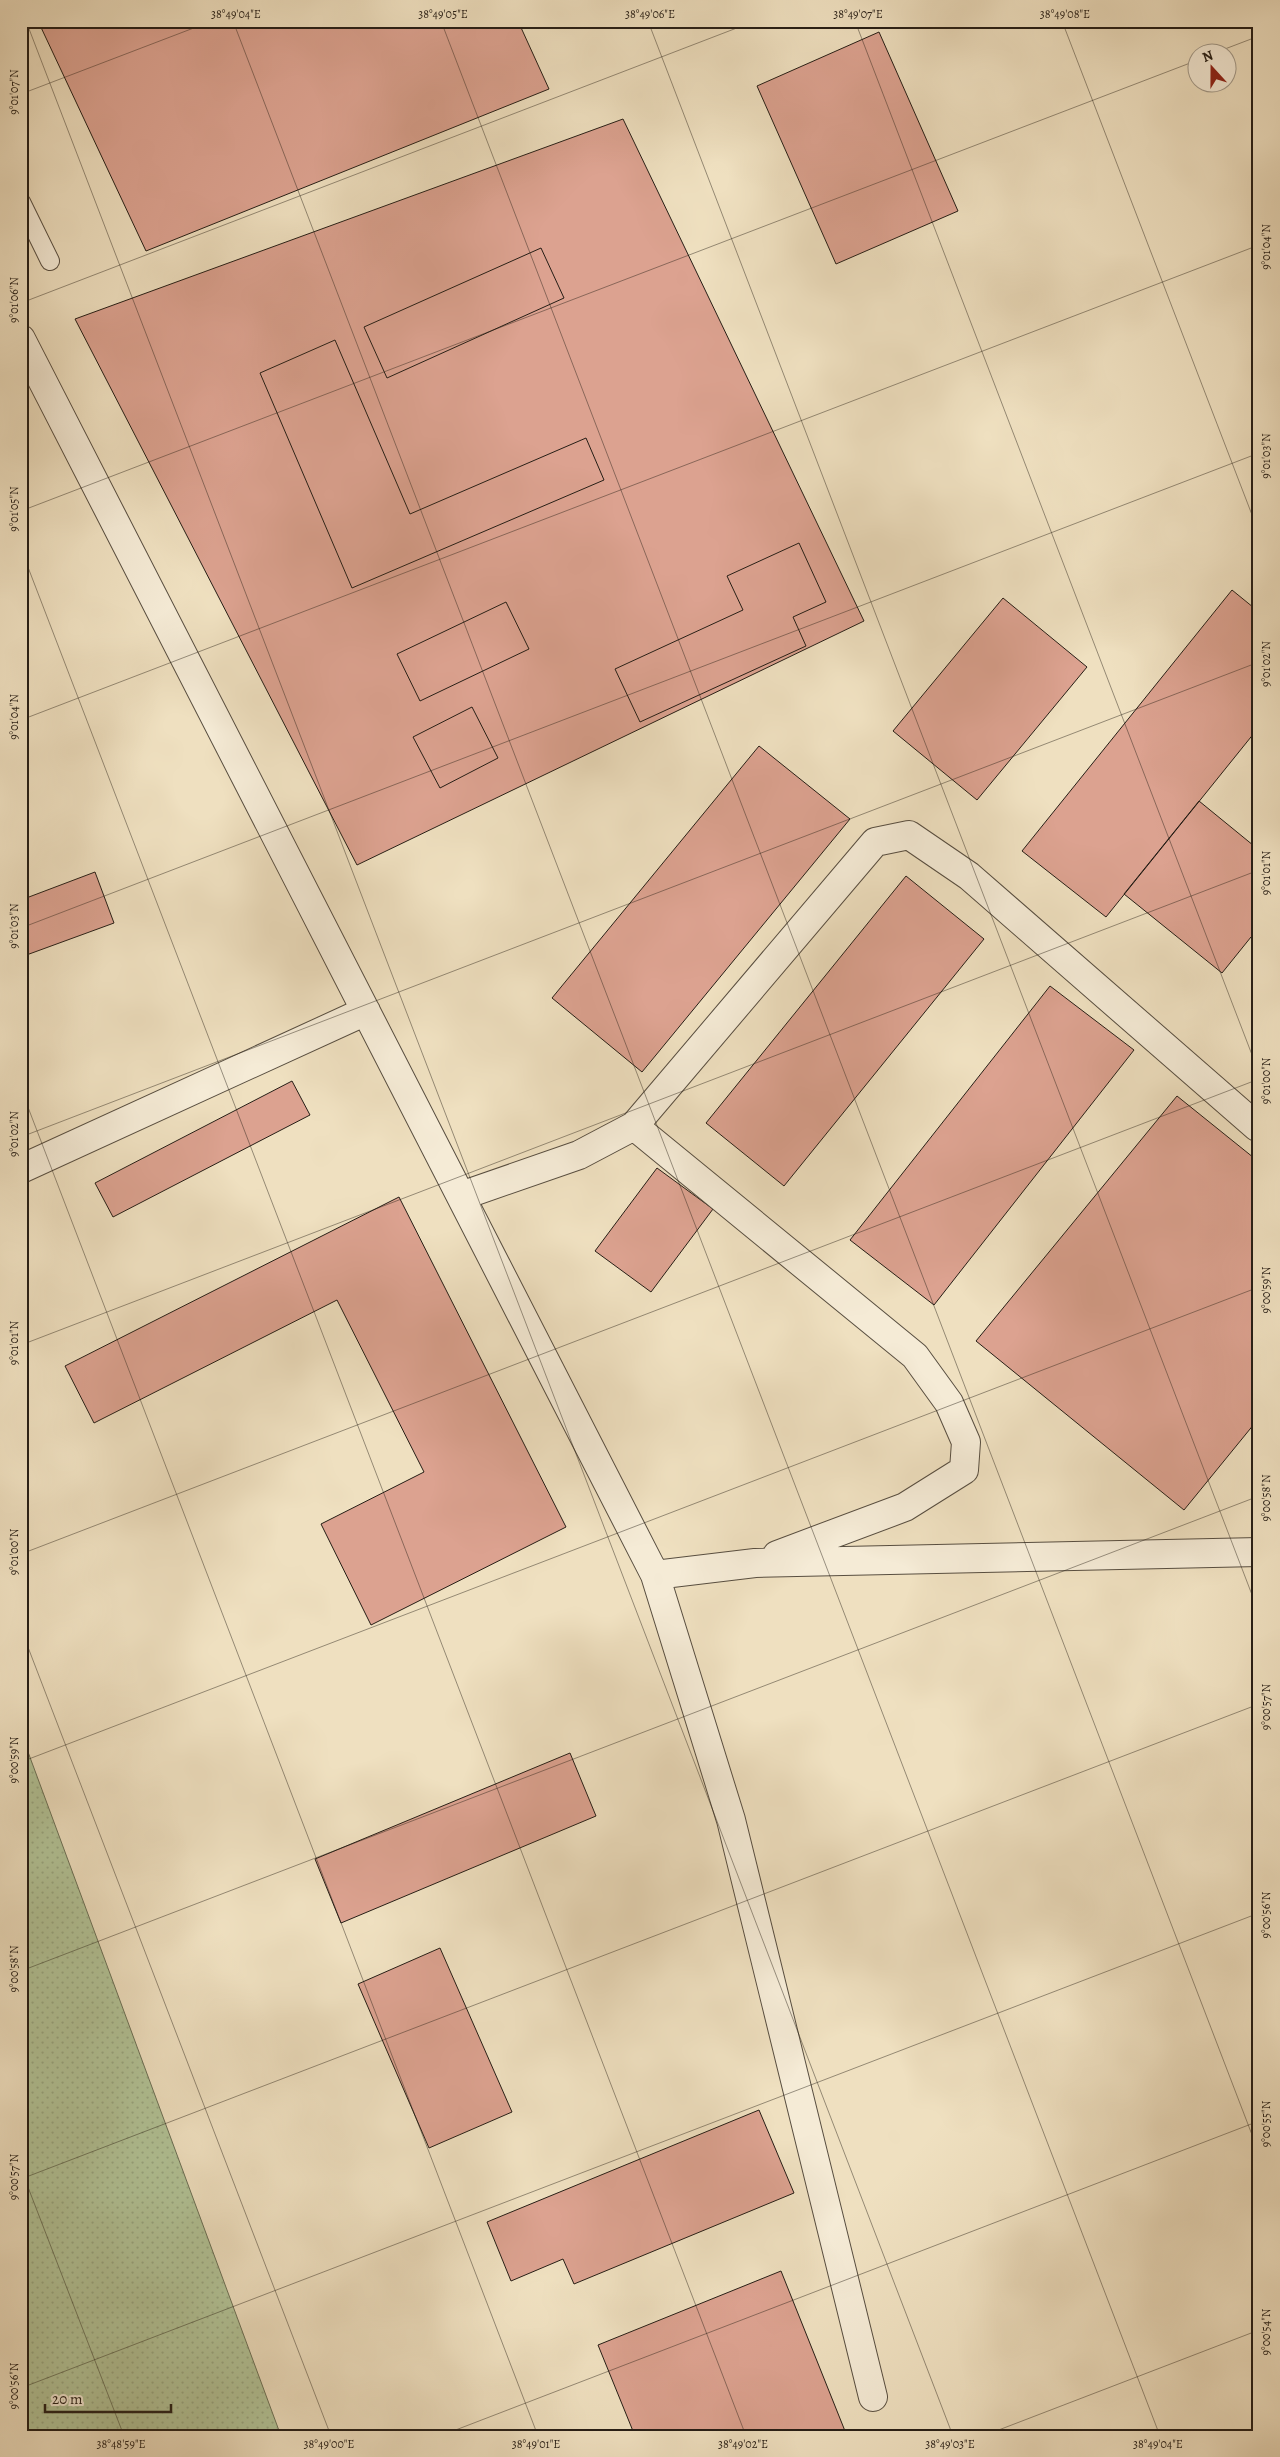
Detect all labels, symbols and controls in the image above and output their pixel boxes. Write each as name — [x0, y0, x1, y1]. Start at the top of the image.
text: 38°49'04"E — [211, 6, 261, 22]
text: 38°49'05"E — [418, 6, 468, 22]
text: 38°49'06"E — [625, 6, 675, 22]
text: 38°49'07"E — [833, 6, 883, 22]
text: 38°49'08"E — [1040, 6, 1090, 22]
north arrow — [1188, 42, 1238, 92]
text: N — [1199, 46, 1216, 67]
text: 9°01'07"N — [6, 69, 22, 115]
text: 9°01'04"N — [1258, 224, 1274, 270]
text: 9°01'06"N — [6, 277, 22, 323]
text: 9°01'03"N — [1258, 433, 1274, 479]
text: 9°01'05"N — [6, 486, 22, 532]
text: 9°01'02"N — [1258, 641, 1274, 687]
text: 9°01'04"N — [6, 694, 22, 740]
text: 9°01'01"N — [1258, 850, 1274, 895]
text: 9°01'03"N — [6, 903, 22, 949]
text: 9°01'00"N — [1258, 1057, 1274, 1104]
text: 9°01'02"N — [6, 1111, 22, 1157]
text: 9°00'59"N — [1258, 1266, 1274, 1313]
text: 9°01'01"N — [6, 1320, 22, 1365]
text: 9°00'58"N — [1258, 1474, 1274, 1522]
text: 9°01'00"N — [6, 1528, 22, 1575]
text: 9°00'57"N — [1258, 1683, 1274, 1730]
text: 9°00'59"N — [6, 1736, 22, 1783]
text: 9°00'56"N — [1258, 1891, 1274, 1938]
text: 9°00'58"N — [6, 1945, 22, 1993]
text: 9°00'55"N — [1258, 2100, 1274, 2147]
text: 9°00'57"N — [6, 2153, 22, 2200]
text: 9°00'54"N — [1258, 2308, 1274, 2355]
text: 9°00'56"N — [6, 2362, 22, 2409]
scale bar — [45, 2382, 171, 2414]
text: 20 m — [52, 2389, 83, 2409]
text: 38°48'59"E — [96, 2436, 146, 2452]
text: 38°49'00"E — [304, 2436, 354, 2452]
text: 38°49'01"E — [512, 2436, 560, 2452]
text: 38°49'02"E — [718, 2436, 768, 2452]
text: 38°49'03"E — [925, 2436, 975, 2452]
text: 38°49'04"E — [1133, 2436, 1183, 2452]

